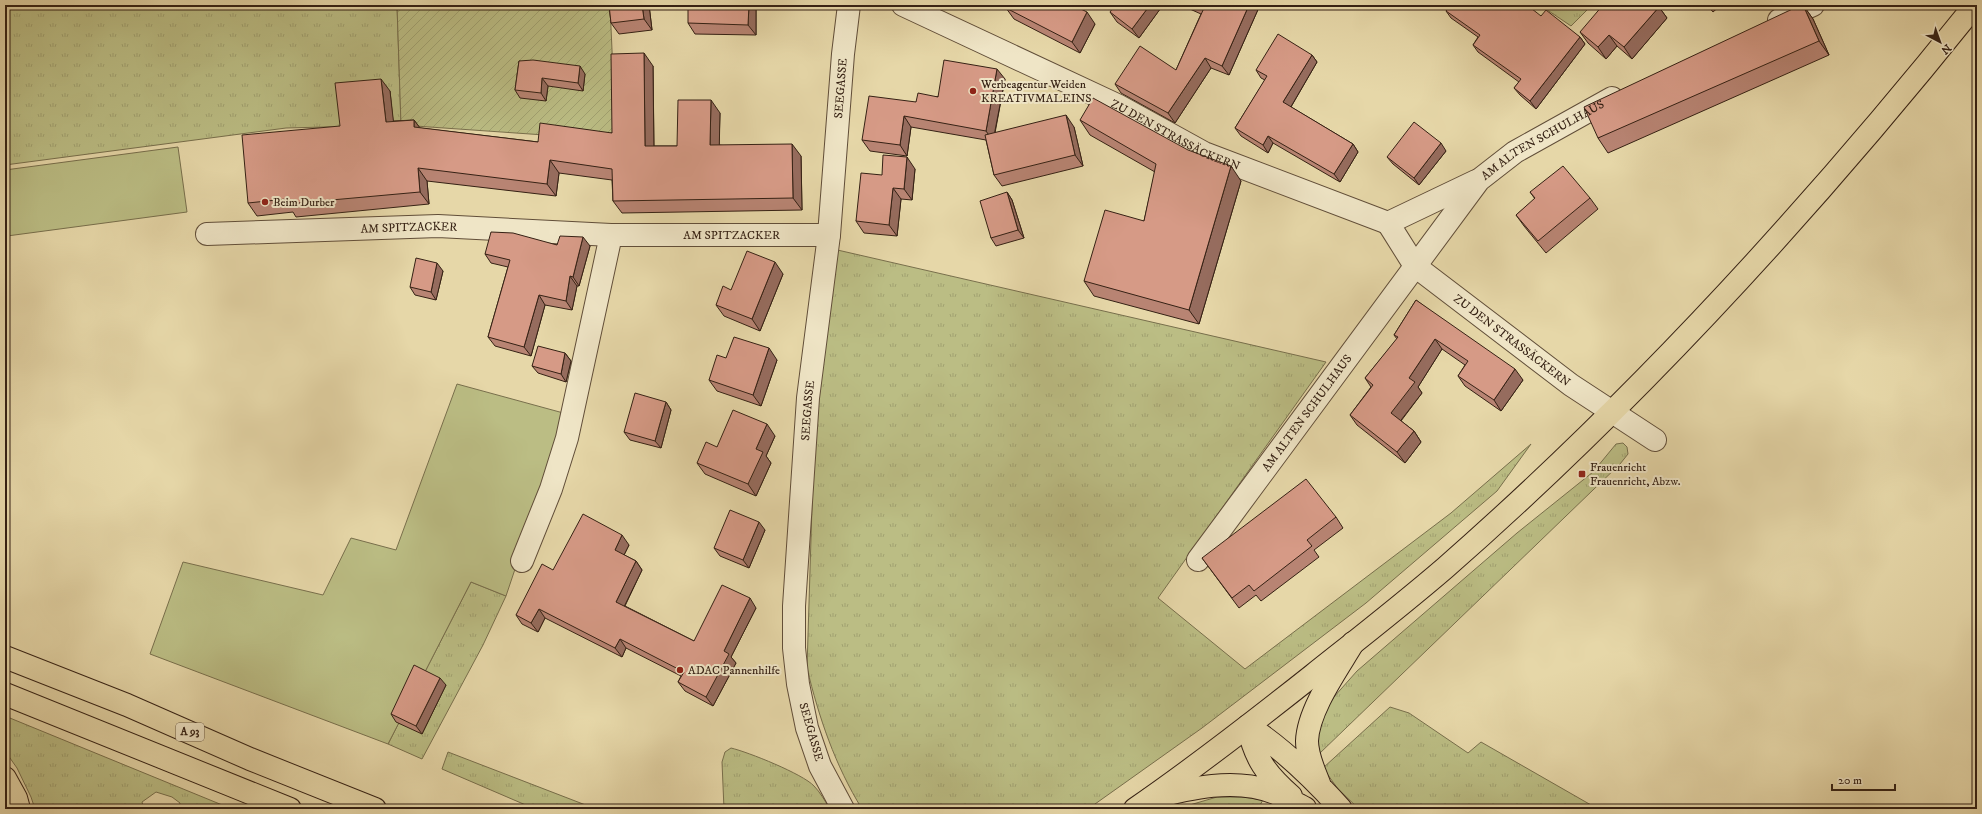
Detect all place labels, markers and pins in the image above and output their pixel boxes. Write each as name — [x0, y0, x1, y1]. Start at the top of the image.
place label: Werbeagentur Weiden KREATIVMALEINS — [980, 77, 1092, 106]
marker: Werbeagentur Weiden KREATIVMALEINS — [968, 86, 978, 96]
place label: Beim Durber — [273, 195, 335, 210]
marker: Beim Durber — [260, 197, 270, 207]
place label: Frauenricht Frauenricht, Abzw. — [1590, 460, 1681, 489]
marker: Frauenricht Frauenricht, Abzw. — [1577, 469, 1587, 479]
place label: ADAC Pannenhilfe — [688, 663, 780, 678]
marker: ADAC Pannenhilfe — [675, 665, 685, 675]

